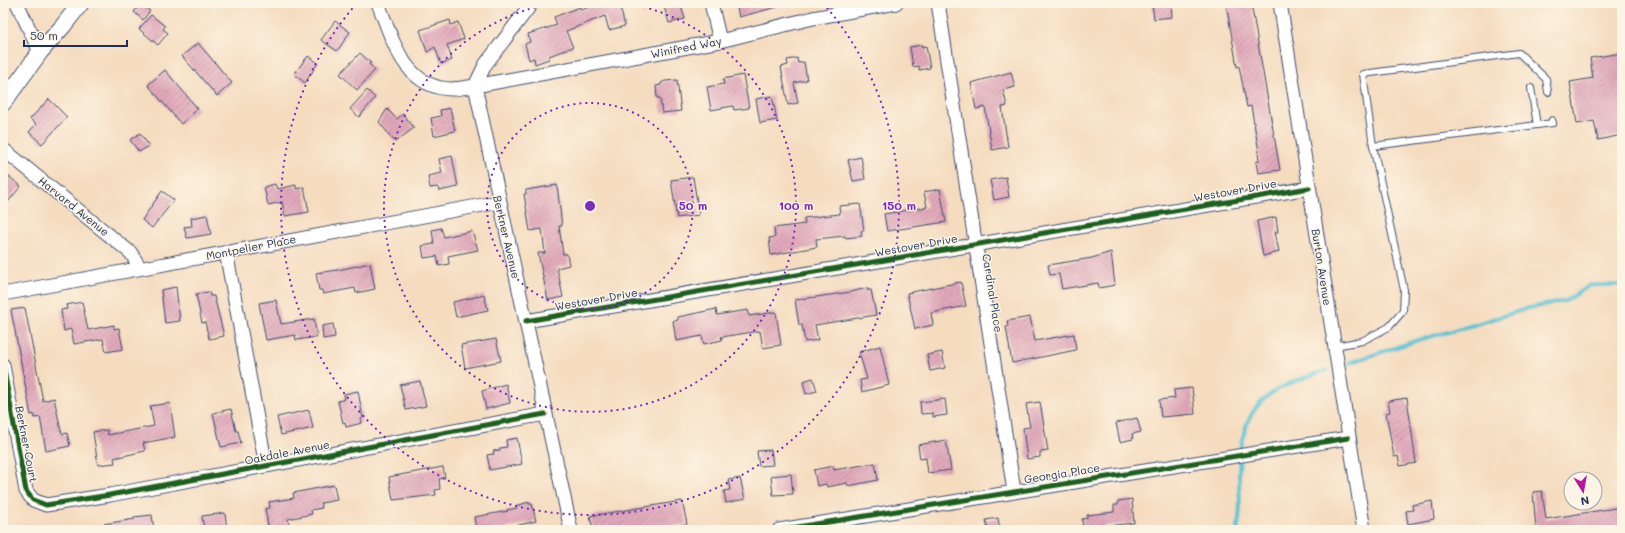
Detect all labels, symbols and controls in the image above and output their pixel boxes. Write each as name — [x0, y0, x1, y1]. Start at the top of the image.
scale bar — [24, 22, 127, 48]
text: 50 m — [30, 27, 58, 43]
street label: Winifred Way — [649, 33, 723, 61]
street label: Harvard Avenue — [35, 173, 113, 239]
street label: Westover Drive — [1192, 175, 1278, 205]
street label: Berkner Avenue — [490, 194, 524, 280]
text: 50 m — [679, 197, 707, 213]
text: 100 m — [779, 197, 813, 213]
text: 150 m — [882, 197, 916, 213]
centre of rings — [583, 199, 597, 213]
street label: Burton Avenue — [1309, 228, 1335, 307]
street label: Westover Drive — [873, 230, 959, 260]
street label: Montpelier Place — [205, 231, 297, 263]
street label: Cardinal Place — [979, 253, 1007, 334]
street label: Westover Drive — [553, 284, 639, 314]
street label: Berkner Court — [12, 404, 42, 484]
street label: Oakdale Avenue — [243, 436, 331, 468]
street label: Georgia Place — [1023, 460, 1101, 486]
north arrow — [1563, 471, 1603, 511]
text: N — [1579, 493, 1591, 509]

